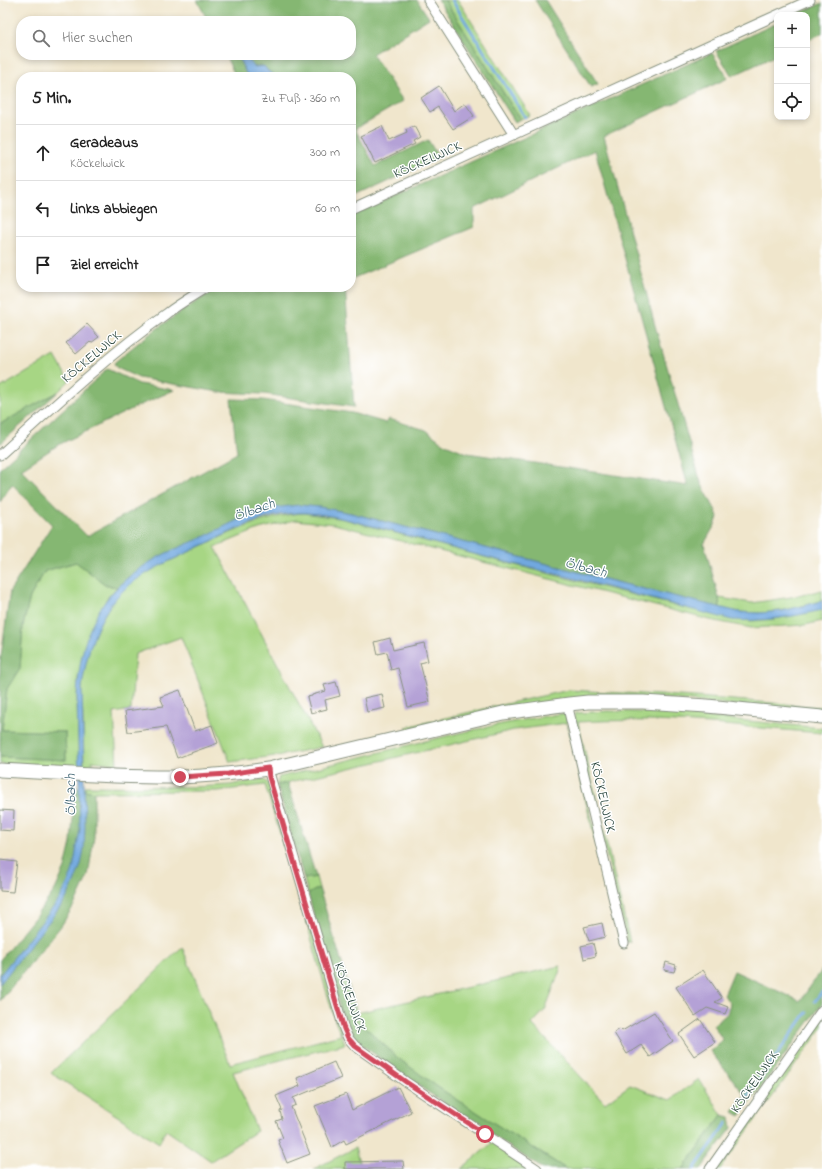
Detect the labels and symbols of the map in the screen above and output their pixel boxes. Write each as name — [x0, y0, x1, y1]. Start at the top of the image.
street label: KÖCKELWICK — [390, 136, 465, 185]
street label: KÖCKELWICK — [57, 326, 127, 389]
water label: Ölbach — [231, 492, 279, 527]
water label: Ölbach — [563, 552, 610, 584]
street label: KÖCKELWICK — [584, 760, 621, 835]
route end — [171, 768, 189, 786]
water label: Ölbach — [60, 773, 82, 816]
street label: KÖCKELWICK — [328, 960, 371, 1035]
street label: KÖCKELWICK — [726, 1046, 785, 1118]
route start — [476, 1125, 494, 1143]

